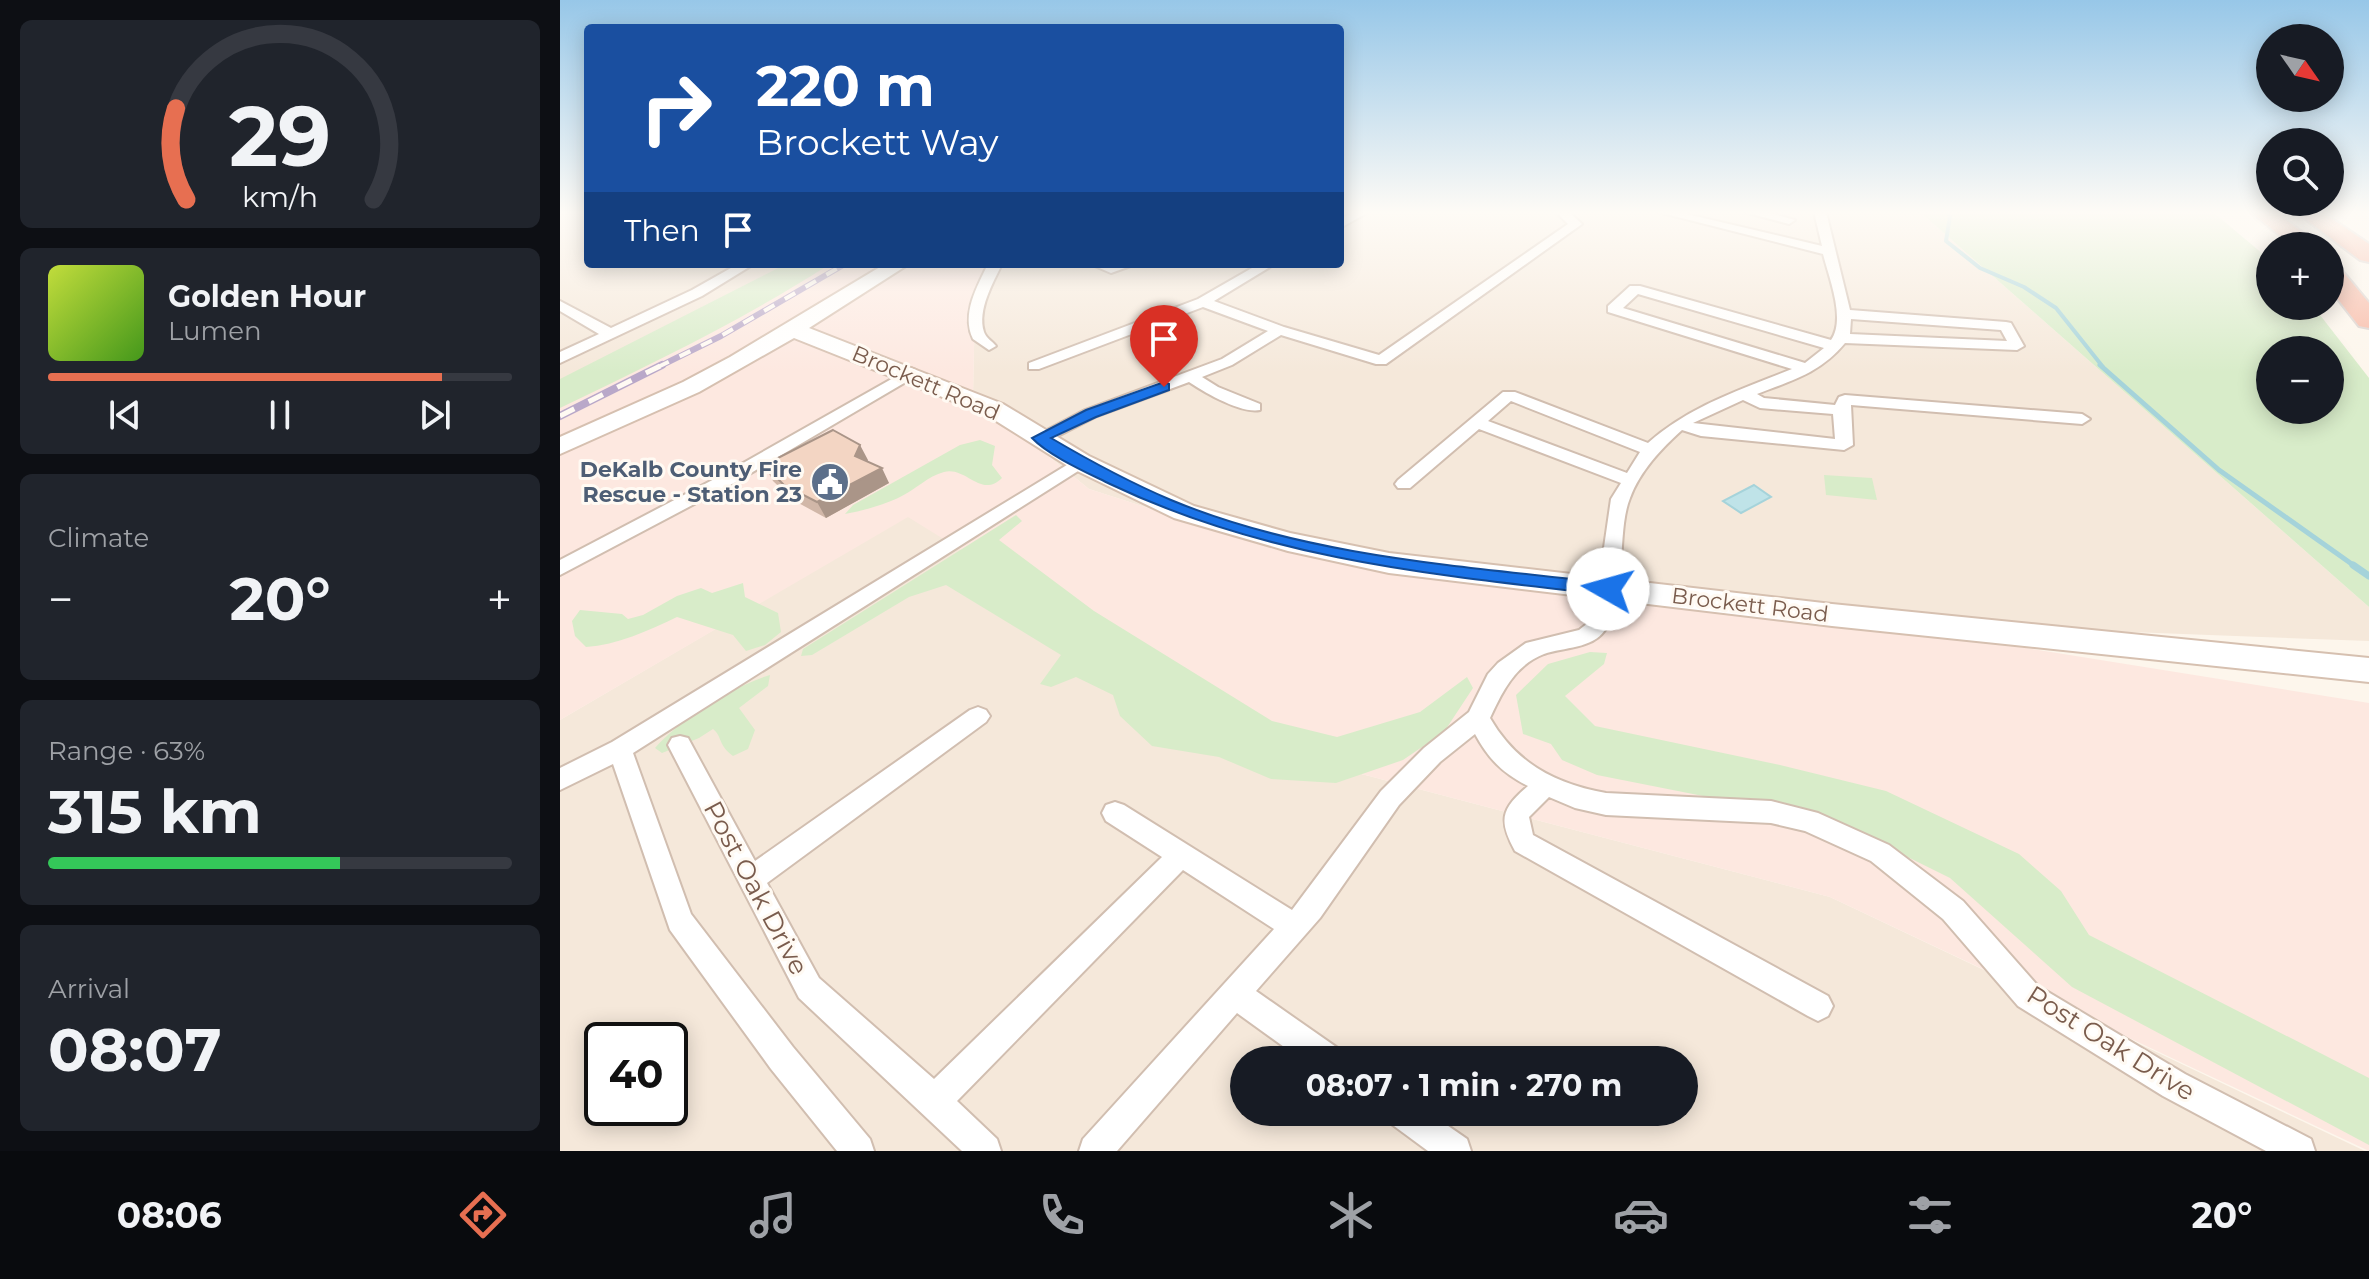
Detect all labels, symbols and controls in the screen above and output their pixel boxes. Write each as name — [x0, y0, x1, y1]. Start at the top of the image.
north arrow — [2256, 24, 2344, 112]
map controls — [2256, 24, 2344, 424]
text: 220 m — [756, 52, 935, 120]
icon: right — [624, 56, 728, 160]
text: 29 — [229, 85, 331, 187]
text: Brockett Way — [756, 120, 998, 164]
button: search — [2256, 128, 2344, 216]
text: km/h — [242, 179, 318, 214]
icon: arrive — [716, 208, 760, 252]
text: Then — [624, 212, 700, 249]
button: + — [2256, 232, 2344, 320]
text: Golden Hour — [168, 278, 366, 315]
pin — [1130, 305, 1198, 387]
text: Lumen — [168, 315, 261, 347]
icon: arrive — [1142, 317, 1186, 361]
button: − — [2256, 336, 2344, 424]
street label: Brockett Road — [848, 340, 1004, 426]
icon: previous — [103, 393, 147, 437]
icon: pause — [258, 393, 302, 437]
icon: next — [413, 393, 457, 437]
place label: DeKalb County Fire Rescue - Station 23 — [580, 456, 802, 508]
public building icon: DeKalb County Fire Rescue - Station 23 — [809, 461, 851, 503]
text: Climate — [48, 522, 149, 554]
position arrow — [1566, 547, 1650, 631]
text: 20° — [229, 562, 331, 635]
text: − — [48, 572, 73, 626]
text: + — [487, 572, 512, 626]
street label: Brockett Road — [1670, 582, 1830, 628]
text: Range · 63% — [48, 735, 205, 767]
text: 315 km — [48, 775, 262, 848]
street label: Post Oak Drive — [697, 796, 815, 980]
text: Arrival — [48, 973, 130, 1005]
street label: Post Oak Drive — [2021, 978, 2201, 1108]
text: 08:07 — [48, 1013, 222, 1086]
speed limit sign: 40 — [584, 1022, 688, 1126]
text: 08:07 · 1 min · 270 m — [1306, 1067, 1622, 1104]
icon: directions — [455, 1187, 511, 1243]
icon: music — [745, 1187, 801, 1243]
icon: phone — [1034, 1187, 1090, 1243]
icon: climate — [1323, 1187, 1379, 1243]
icon: car — [1613, 1187, 1669, 1243]
icon: filters — [1902, 1187, 1958, 1243]
text: 08:06 — [117, 1193, 222, 1237]
text: 20° — [2192, 1193, 2252, 1237]

